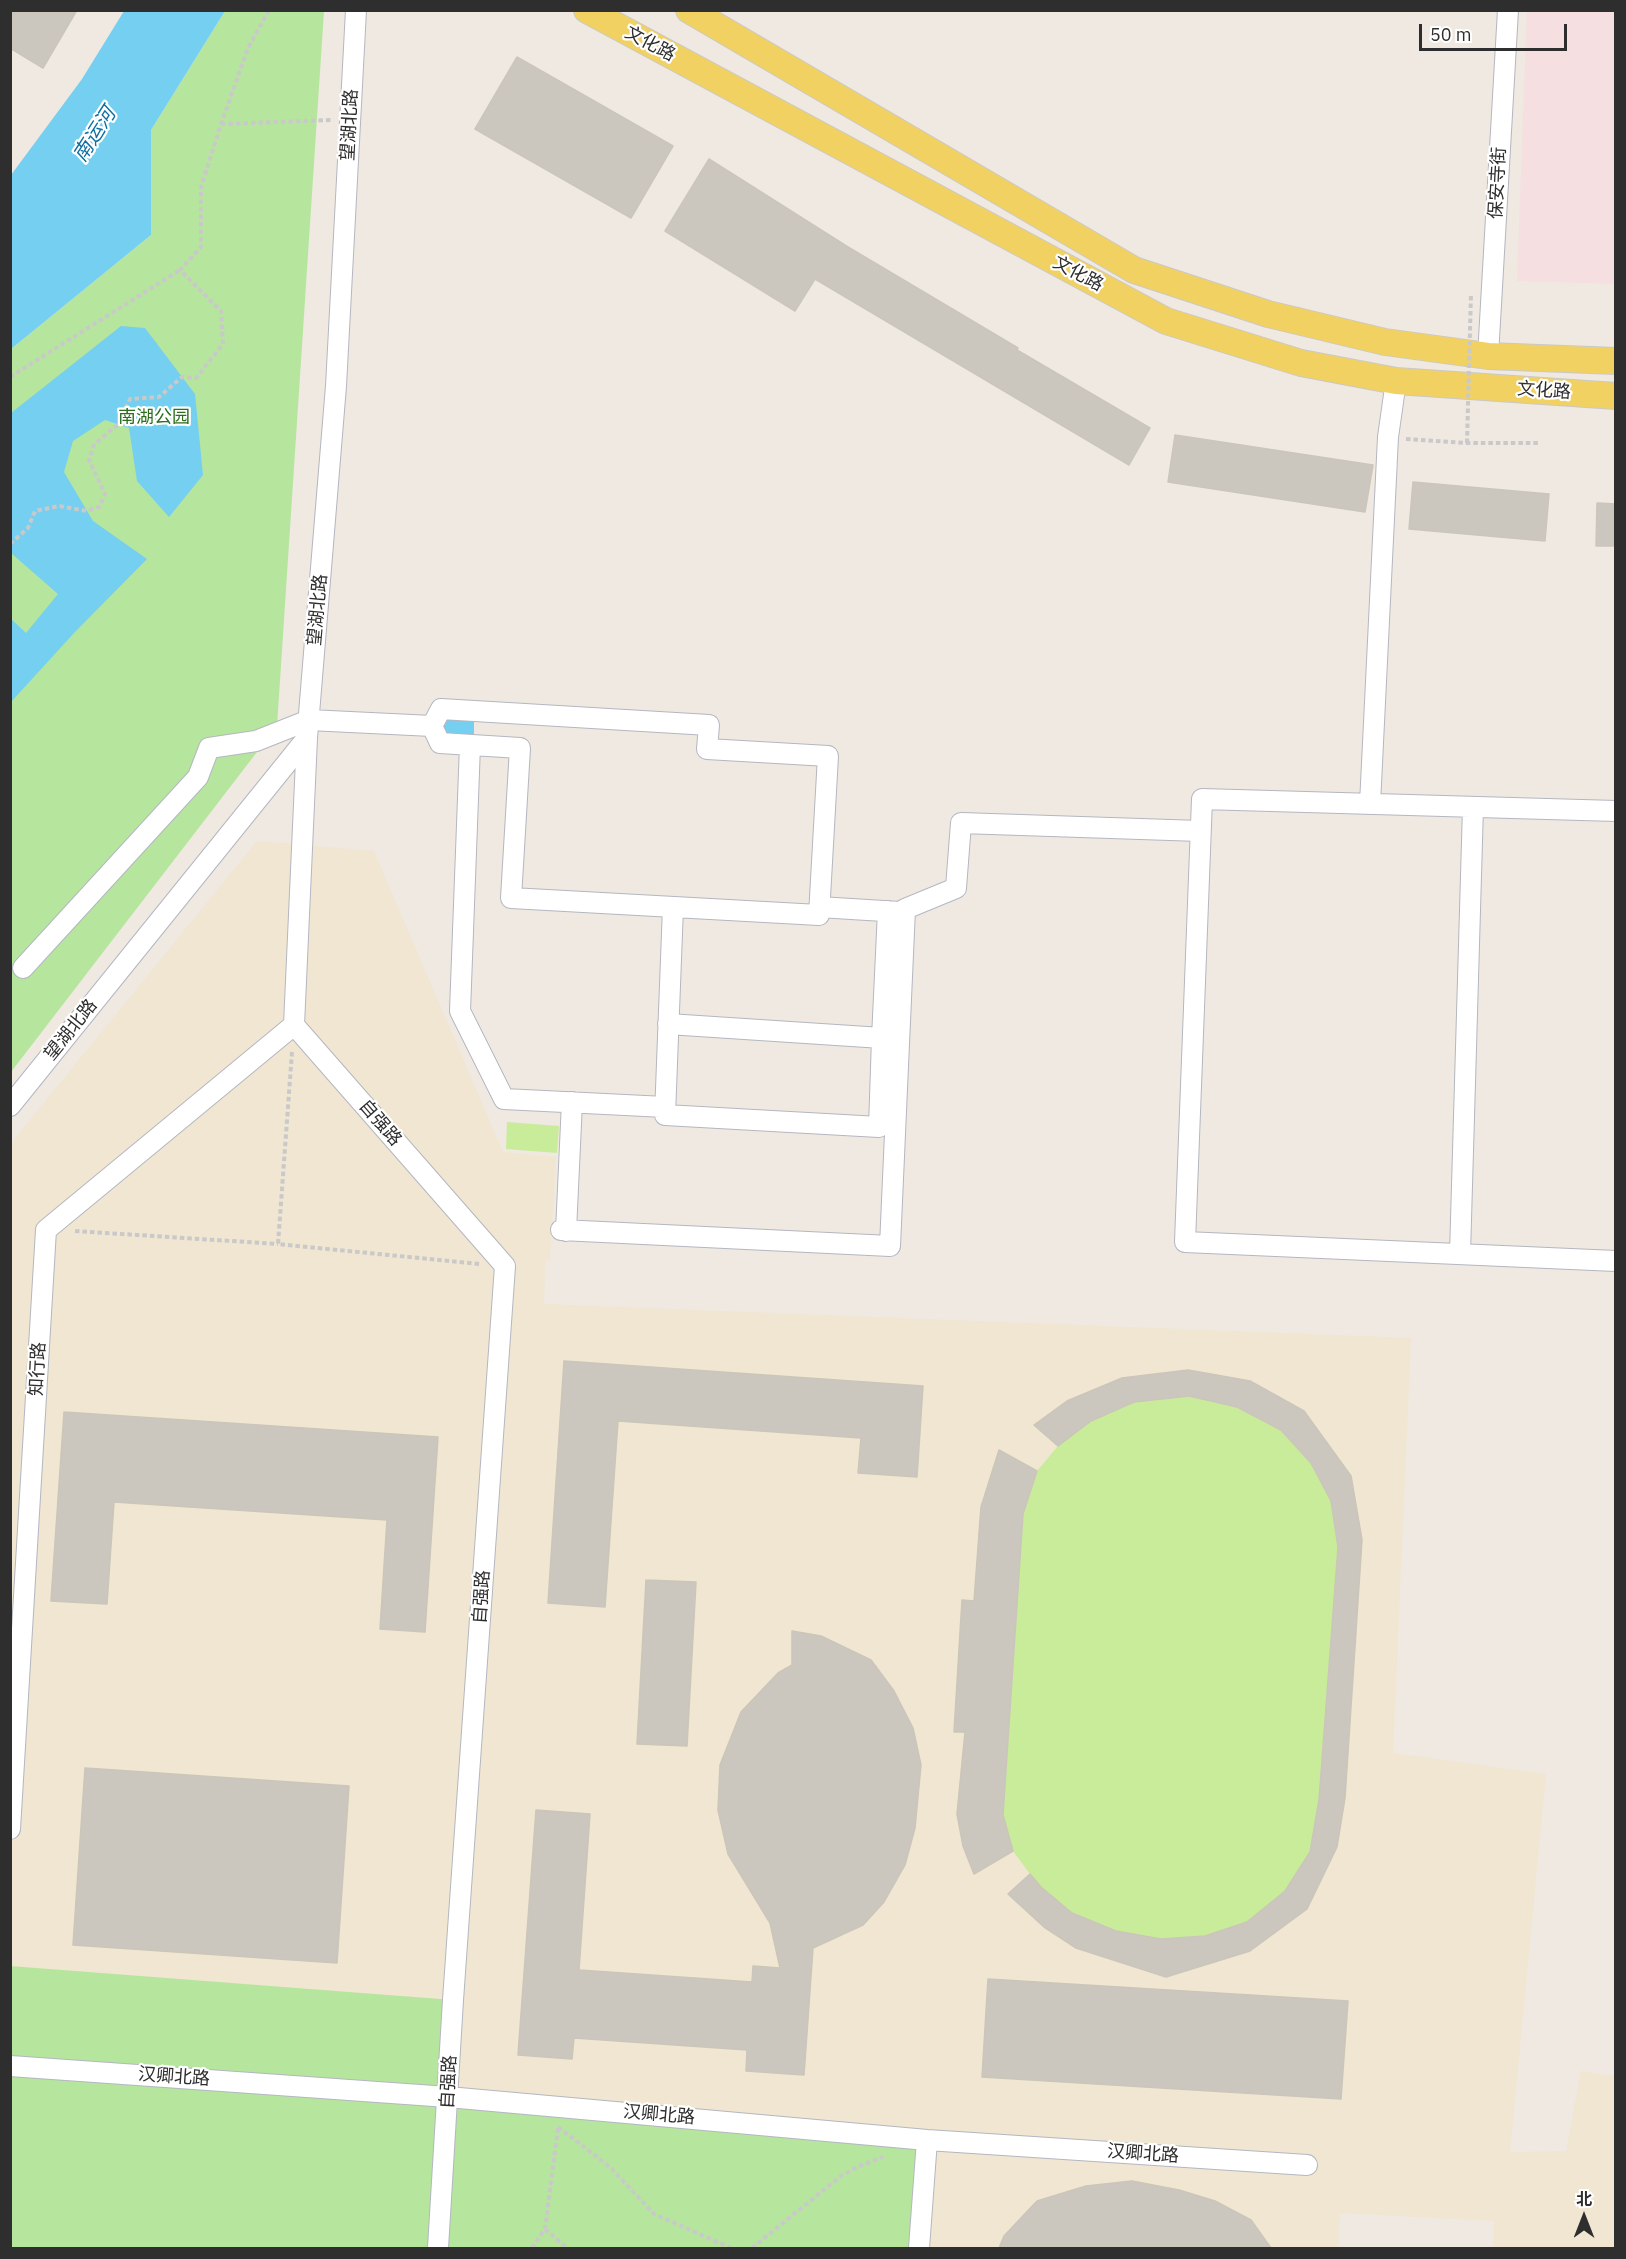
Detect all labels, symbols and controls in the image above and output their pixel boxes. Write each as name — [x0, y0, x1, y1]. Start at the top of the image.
scale bar — [1422, 12, 1570, 50]
street label: 文化路 — [621, 22, 679, 66]
text: 50 m — [1430, 23, 1472, 46]
street label: 望湖北路 — [337, 88, 363, 162]
water label: 南运河 — [69, 103, 121, 167]
street label: 保安寺街 — [1485, 146, 1511, 220]
street label: 文化路 — [1049, 252, 1107, 296]
street label: 文化路 — [1516, 378, 1572, 404]
park label: 南湖公园 — [118, 407, 190, 429]
street label: 望湖北路 — [304, 573, 332, 647]
street label: 望湖北路 — [40, 995, 102, 1065]
street label: 自强路 — [354, 1096, 406, 1150]
street label: 知行路 — [26, 1341, 50, 1397]
street label: 自强路 — [469, 1569, 495, 1625]
street label: 自强路 — [437, 2054, 461, 2110]
street label: 汉卿北路 — [137, 2064, 211, 2090]
street label: 汉卿北路 — [622, 2101, 696, 2129]
street label: 汉卿北路 — [1106, 2141, 1180, 2167]
north arrow — [1554, 2187, 1614, 2247]
text: 北 — [1576, 2189, 1592, 2209]

